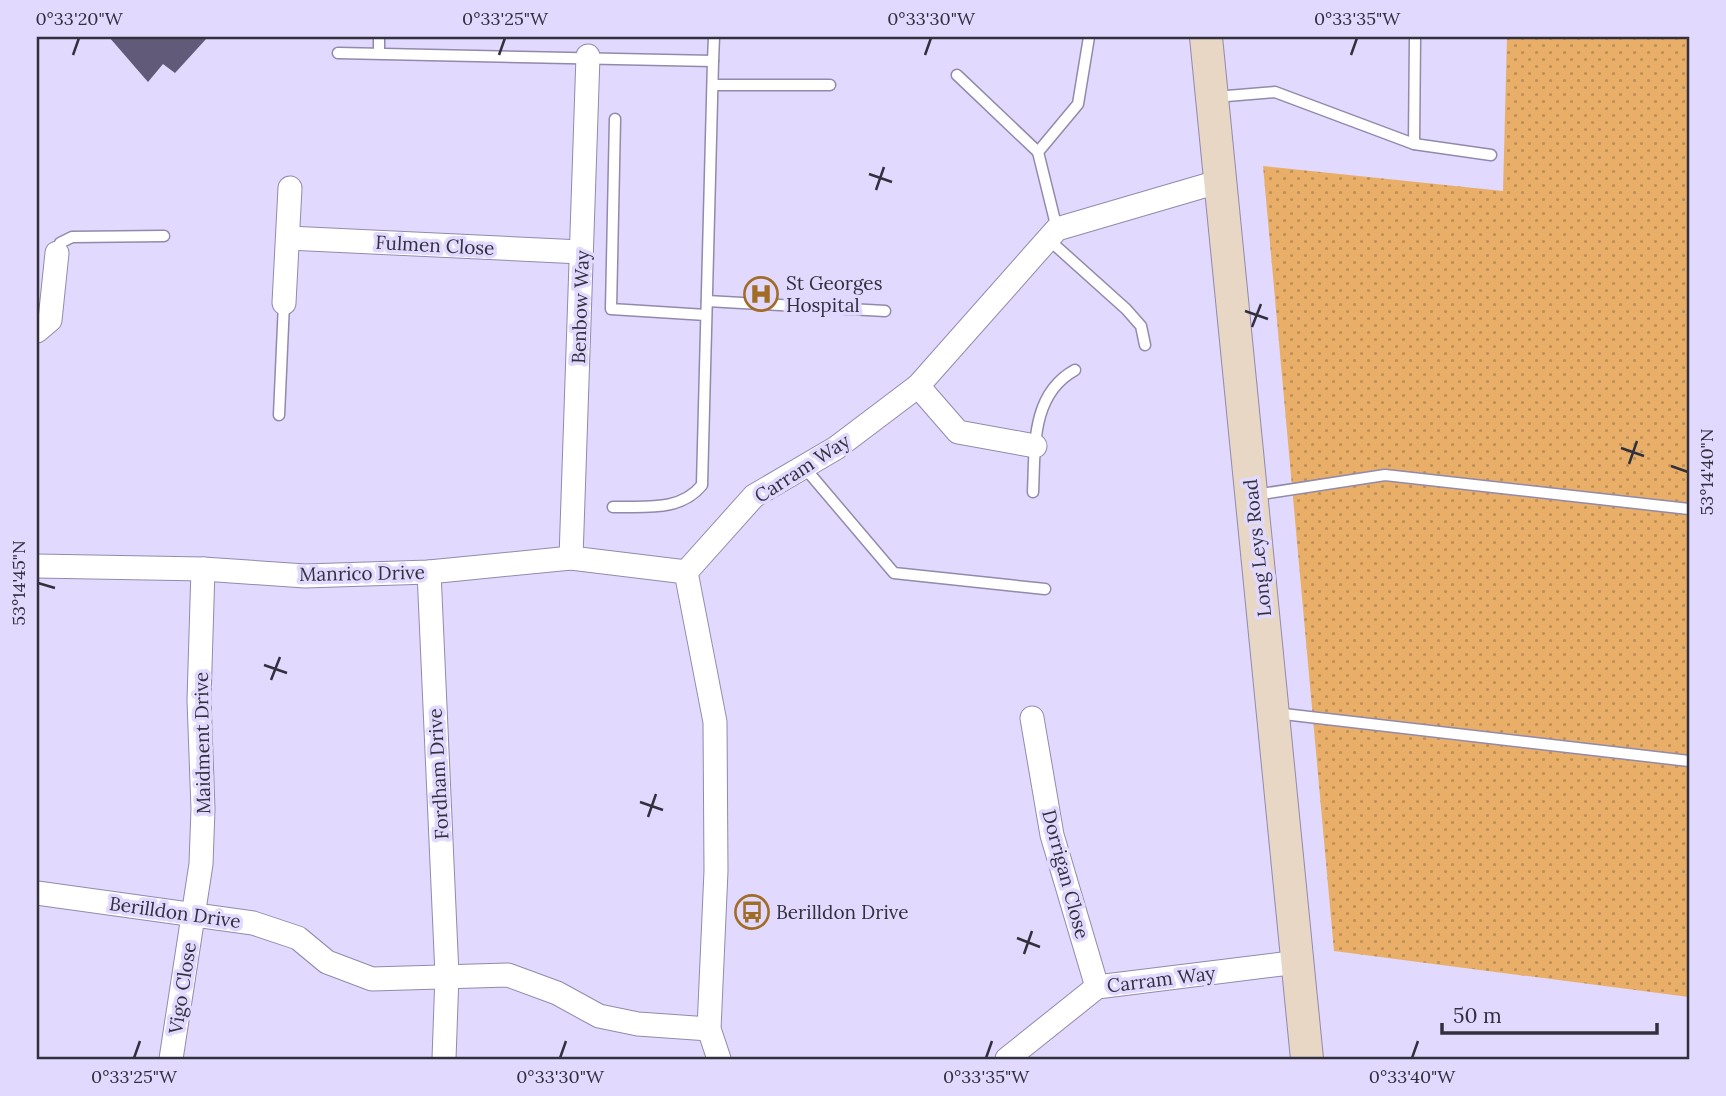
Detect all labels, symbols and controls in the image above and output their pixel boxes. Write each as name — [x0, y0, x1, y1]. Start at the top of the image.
text: 0°33'20"W — [35, 7, 124, 30]
text: 0°33'25"W — [462, 7, 549, 30]
text: 0°33'30"W — [887, 7, 976, 30]
text: 0°33'35"W — [1314, 7, 1401, 30]
street label: Fulmen Close — [375, 230, 495, 260]
street label: Benbow Way — [566, 250, 594, 364]
place label: St Georges Hospital — [786, 271, 883, 317]
hospital icon: St Georges Hospital — [742, 275, 780, 313]
street label: Carram Way — [750, 428, 854, 508]
text: 53°14'40"N — [1695, 428, 1718, 516]
street label: Long Leys Road — [1238, 478, 1276, 618]
text: 53°14'45"N — [7, 540, 30, 626]
street label: Manrico Drive — [299, 560, 425, 586]
street label: Maidment Drive — [189, 672, 215, 814]
street label: Fordham Drive — [423, 708, 453, 840]
street label: Dorrigan Close — [1037, 807, 1095, 941]
street label: Berilldon Drive — [108, 891, 242, 933]
bus stop icon: Berilldon Drive — [733, 893, 771, 931]
place label: Berilldon Drive — [776, 900, 909, 924]
street label: Vigo Close — [163, 940, 201, 1037]
street label: Carram Way — [1105, 960, 1217, 998]
scale bar — [1442, 991, 1658, 1035]
text: 50 m — [1453, 1002, 1502, 1029]
text: 0°33'25"W — [91, 1065, 178, 1088]
text: 0°33'30"W — [516, 1065, 605, 1088]
text: 0°33'35"W — [943, 1065, 1030, 1088]
text: 0°33'40"W — [1369, 1065, 1456, 1088]

